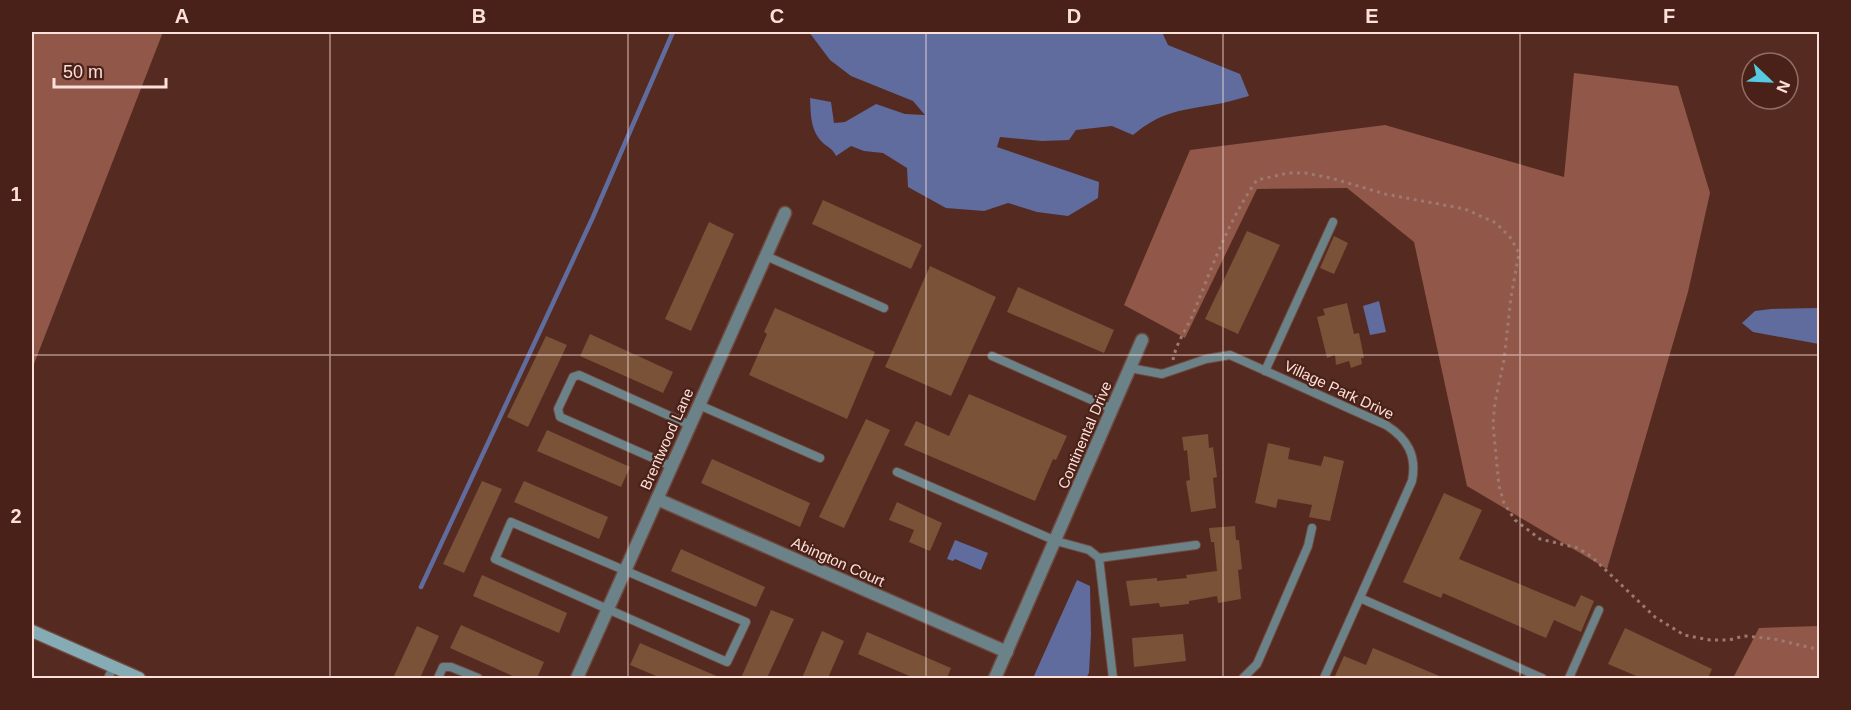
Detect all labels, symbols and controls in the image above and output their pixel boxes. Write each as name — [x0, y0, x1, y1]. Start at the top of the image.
text: A — [175, 5, 189, 27]
text: B — [472, 5, 486, 27]
text: C — [770, 5, 784, 27]
text: D — [1067, 5, 1081, 27]
text: E — [1365, 5, 1379, 27]
text: F — [1663, 5, 1675, 27]
scale bar — [54, 51, 166, 89]
north arrow — [1740, 51, 1800, 111]
text: 50 m — [63, 62, 103, 82]
text: N — [1773, 78, 1793, 95]
text: 1 — [10, 183, 22, 205]
street label: Village Park Drive — [1282, 357, 1397, 422]
street label: Continental Drive — [1054, 379, 1115, 491]
street label: Brentwood Lane — [637, 385, 697, 492]
text: 2 — [10, 505, 22, 527]
street label: Abington Court — [789, 533, 888, 590]

